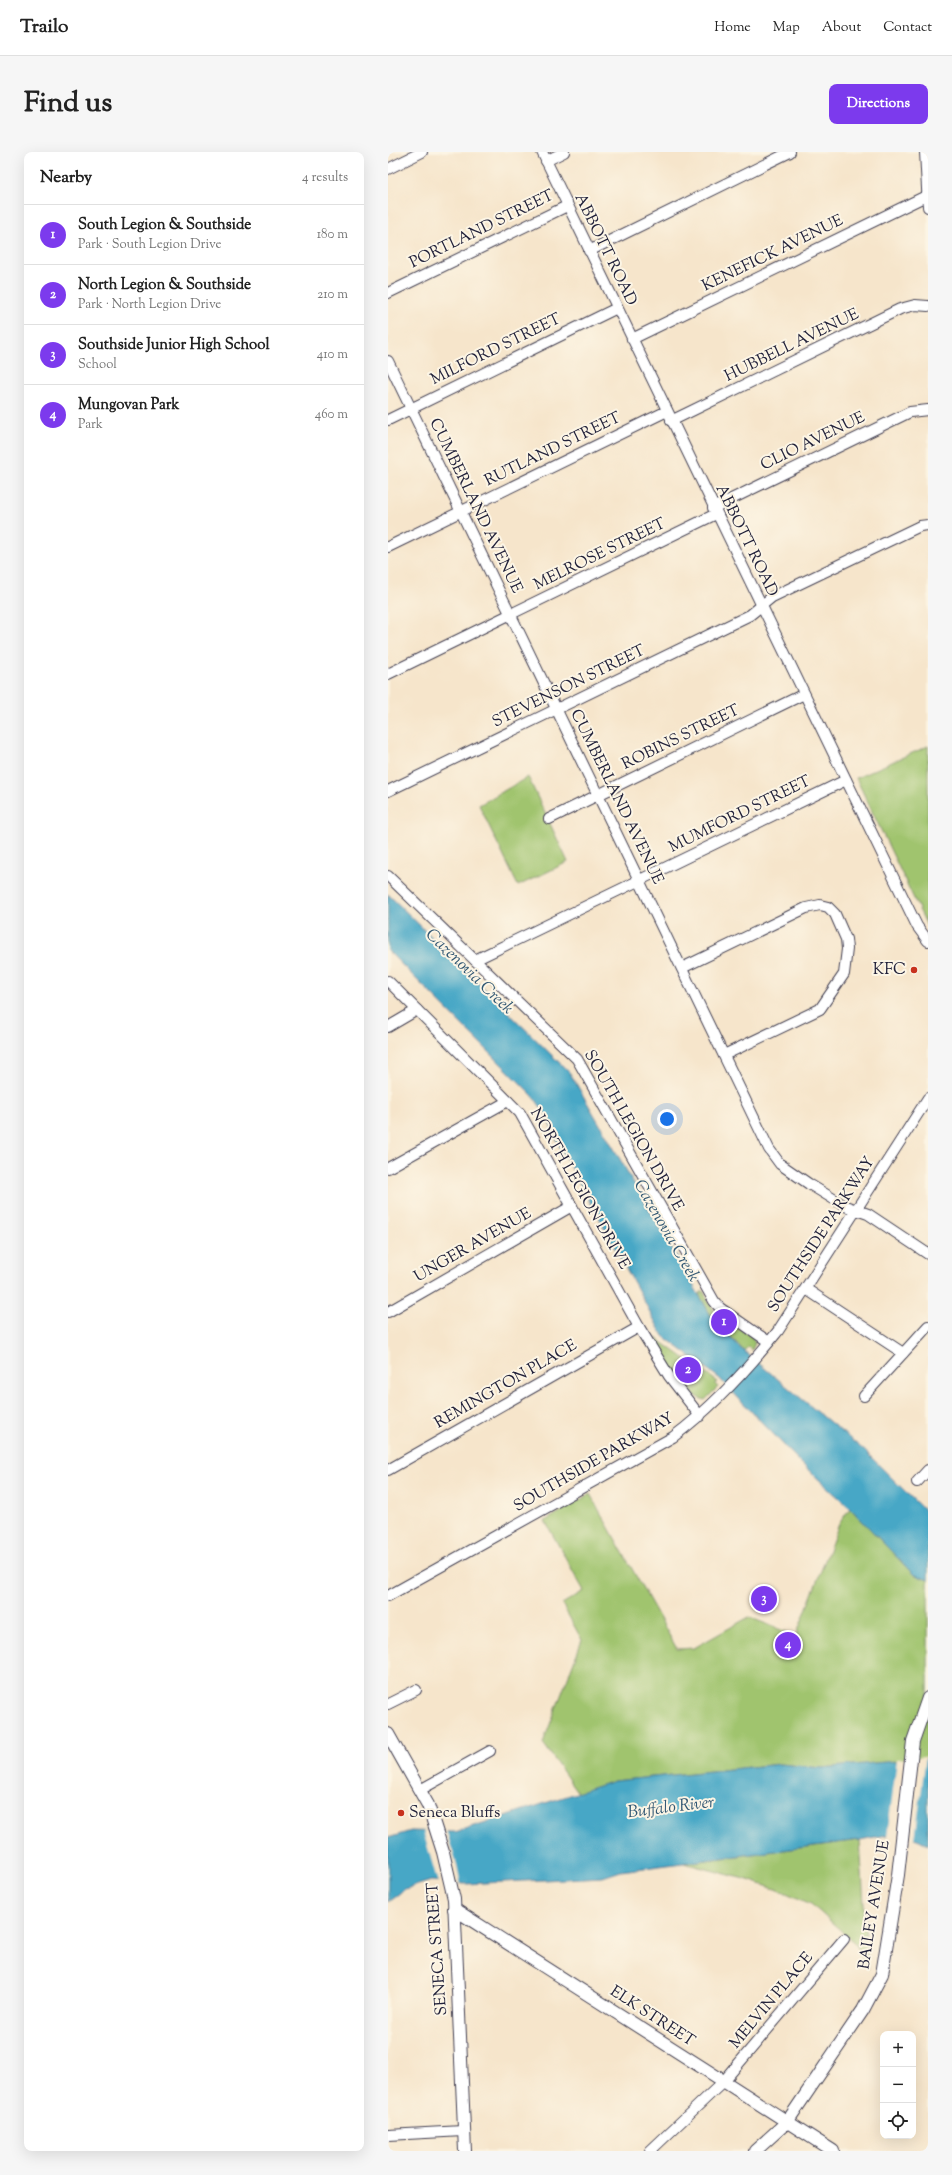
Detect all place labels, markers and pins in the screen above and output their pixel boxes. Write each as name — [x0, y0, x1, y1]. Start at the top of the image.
place label: KFC — [873, 959, 906, 982]
marker: KFC — [909, 965, 919, 975]
pin: 1 — [711, 1307, 737, 1337]
pin: 2 — [675, 1355, 701, 1385]
pin: 3 — [751, 1584, 777, 1614]
pin: 4 — [775, 1630, 801, 1660]
place label: Seneca Bluffs — [409, 1802, 500, 1825]
marker: Seneca Bluffs — [396, 1808, 406, 1818]

